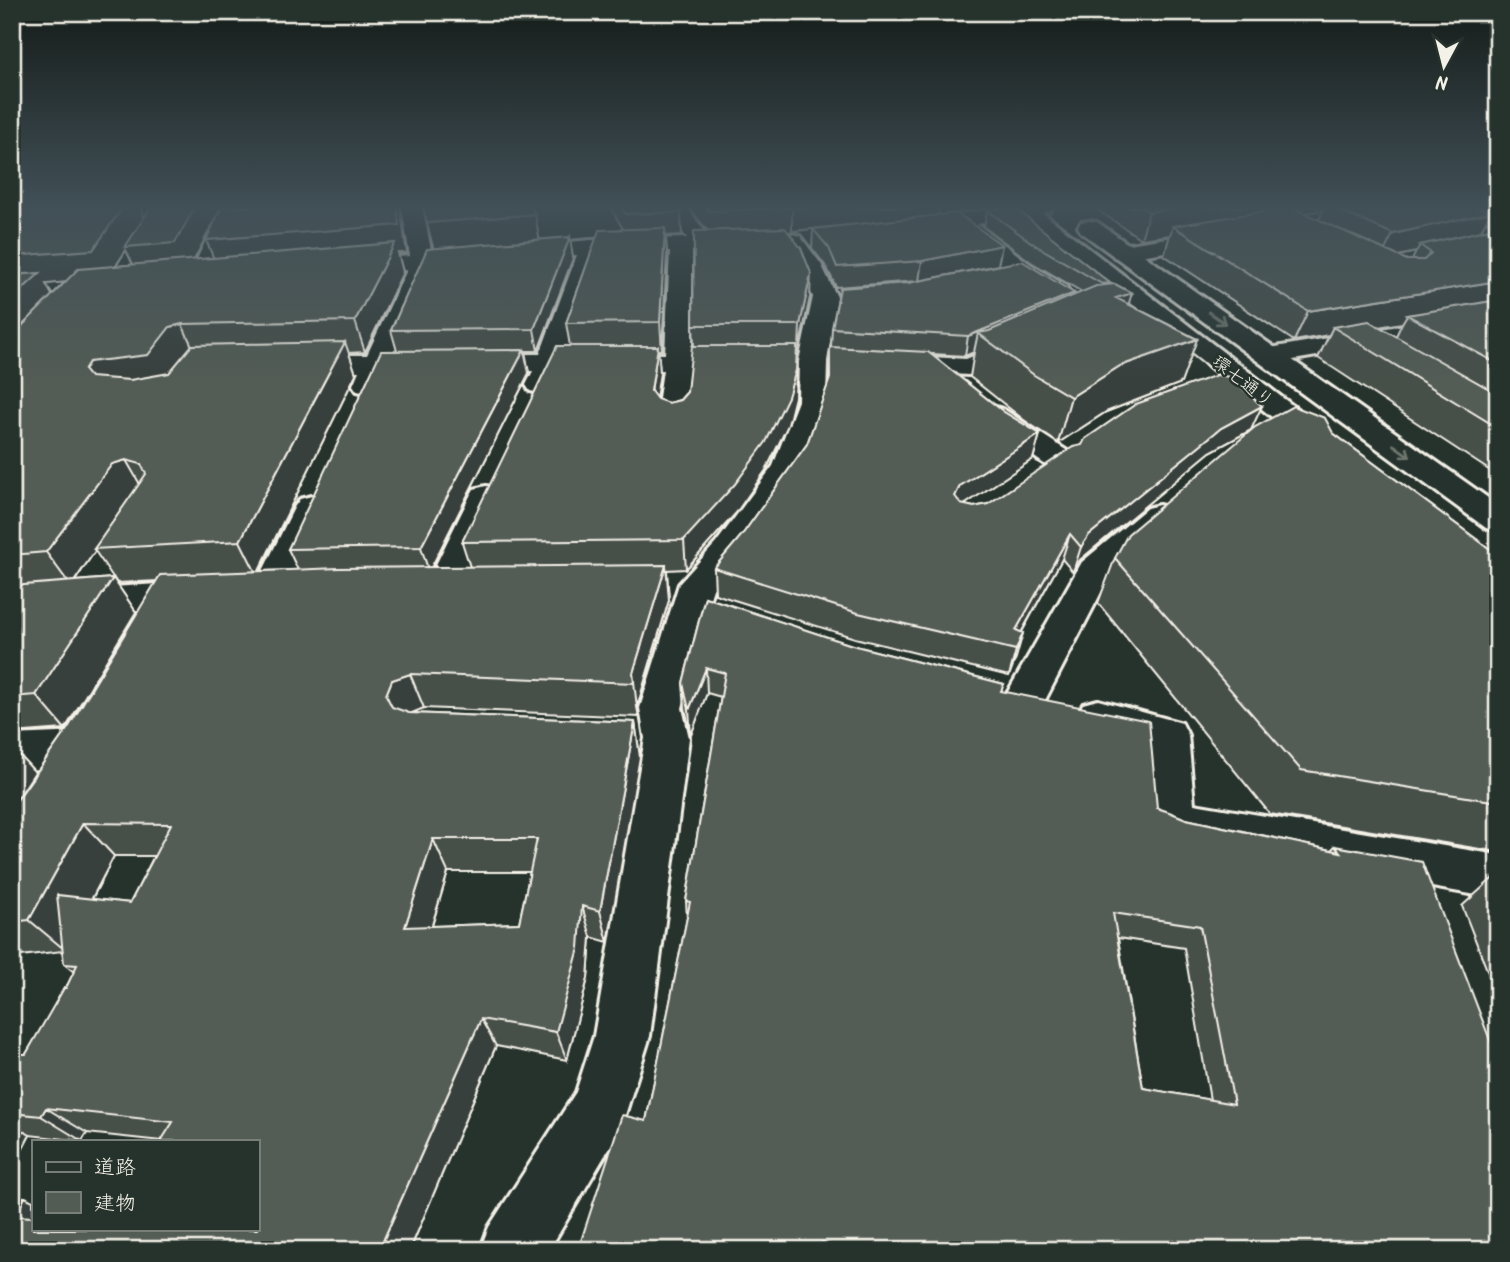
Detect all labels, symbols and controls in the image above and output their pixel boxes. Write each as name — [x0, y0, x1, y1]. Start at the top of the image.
north arrow — [1408, 32, 1478, 102]
text: N — [1434, 65, 1450, 97]
one-way arrow — [1207, 311, 1226, 325]
street label: 環七通り — [1205, 349, 1279, 416]
one-way arrow — [1392, 444, 1411, 458]
legend — [32, 1140, 259, 1230]
text: 道路 — [94, 1152, 136, 1185]
text: 建物 — [94, 1188, 136, 1221]

